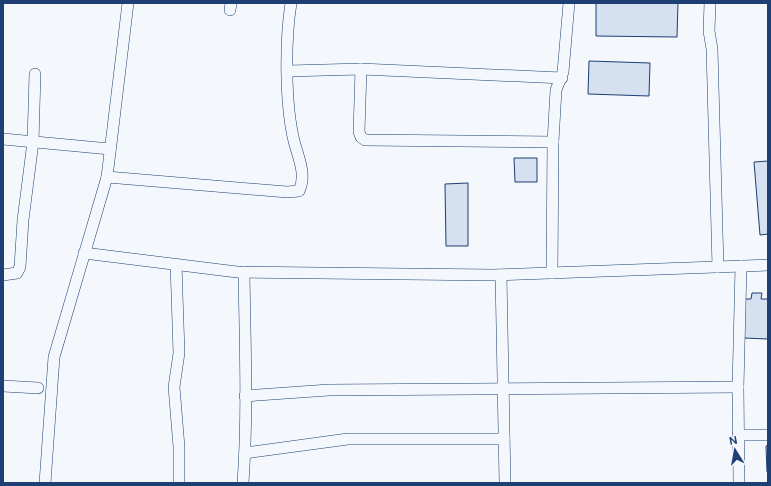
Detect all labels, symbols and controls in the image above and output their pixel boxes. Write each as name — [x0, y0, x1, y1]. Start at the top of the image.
north arrow — [715, 430, 755, 470]
text: N — [728, 433, 738, 448]

